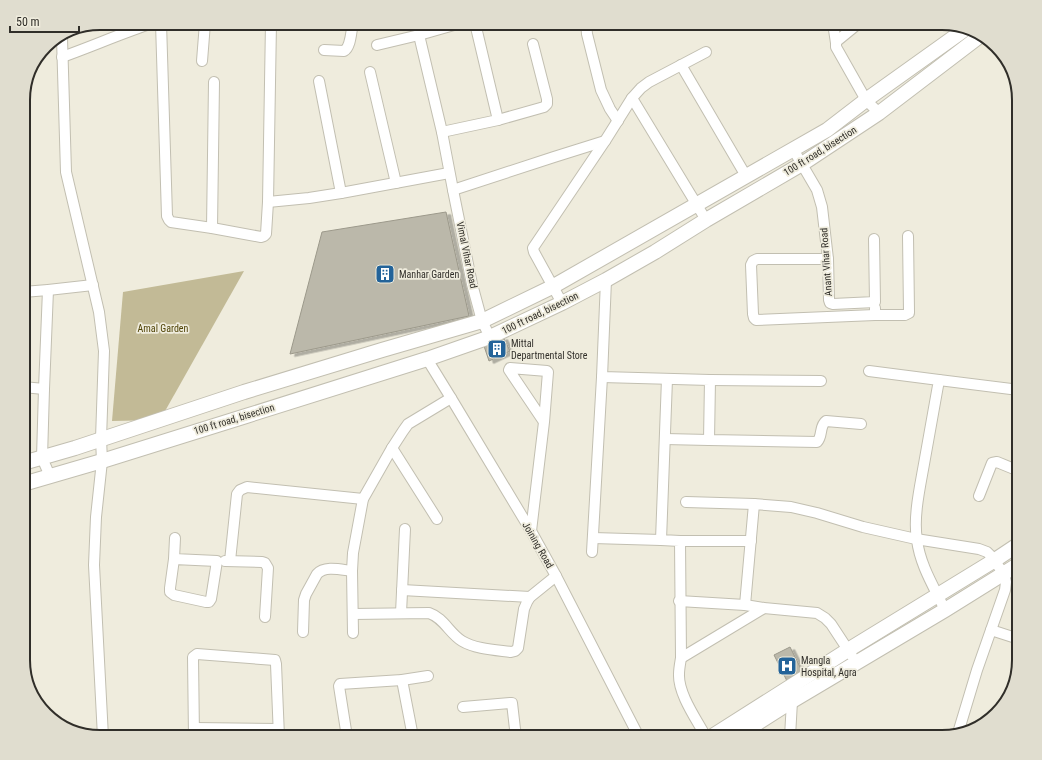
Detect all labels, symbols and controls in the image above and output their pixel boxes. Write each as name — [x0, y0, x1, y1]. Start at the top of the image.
scale bar — [10, 8, 79, 34]
text: 50 m — [16, 15, 40, 29]
street label: 100 ft road, bisection — [782, 124, 859, 178]
street label: Vimal Vihar Road — [455, 221, 479, 289]
street label: Anant Vihar Road — [818, 227, 834, 297]
building icon: Manhar Garden — [374, 263, 396, 285]
place label: Manhar Garden — [399, 269, 459, 280]
street label: 100 ft road, bisection — [500, 290, 580, 336]
park label: Amal Garden — [138, 323, 189, 334]
building icon: Mittal Departmental Store — [486, 338, 508, 360]
place label: Mittal Departmental Store — [511, 338, 588, 361]
street label: 100 ft road, bisection — [192, 401, 276, 436]
street label: Joining Road — [520, 520, 556, 570]
hospital icon: Mangla Hospital, Agra — [776, 655, 798, 677]
place label: Mangla Hospital, Agra — [801, 655, 857, 678]

